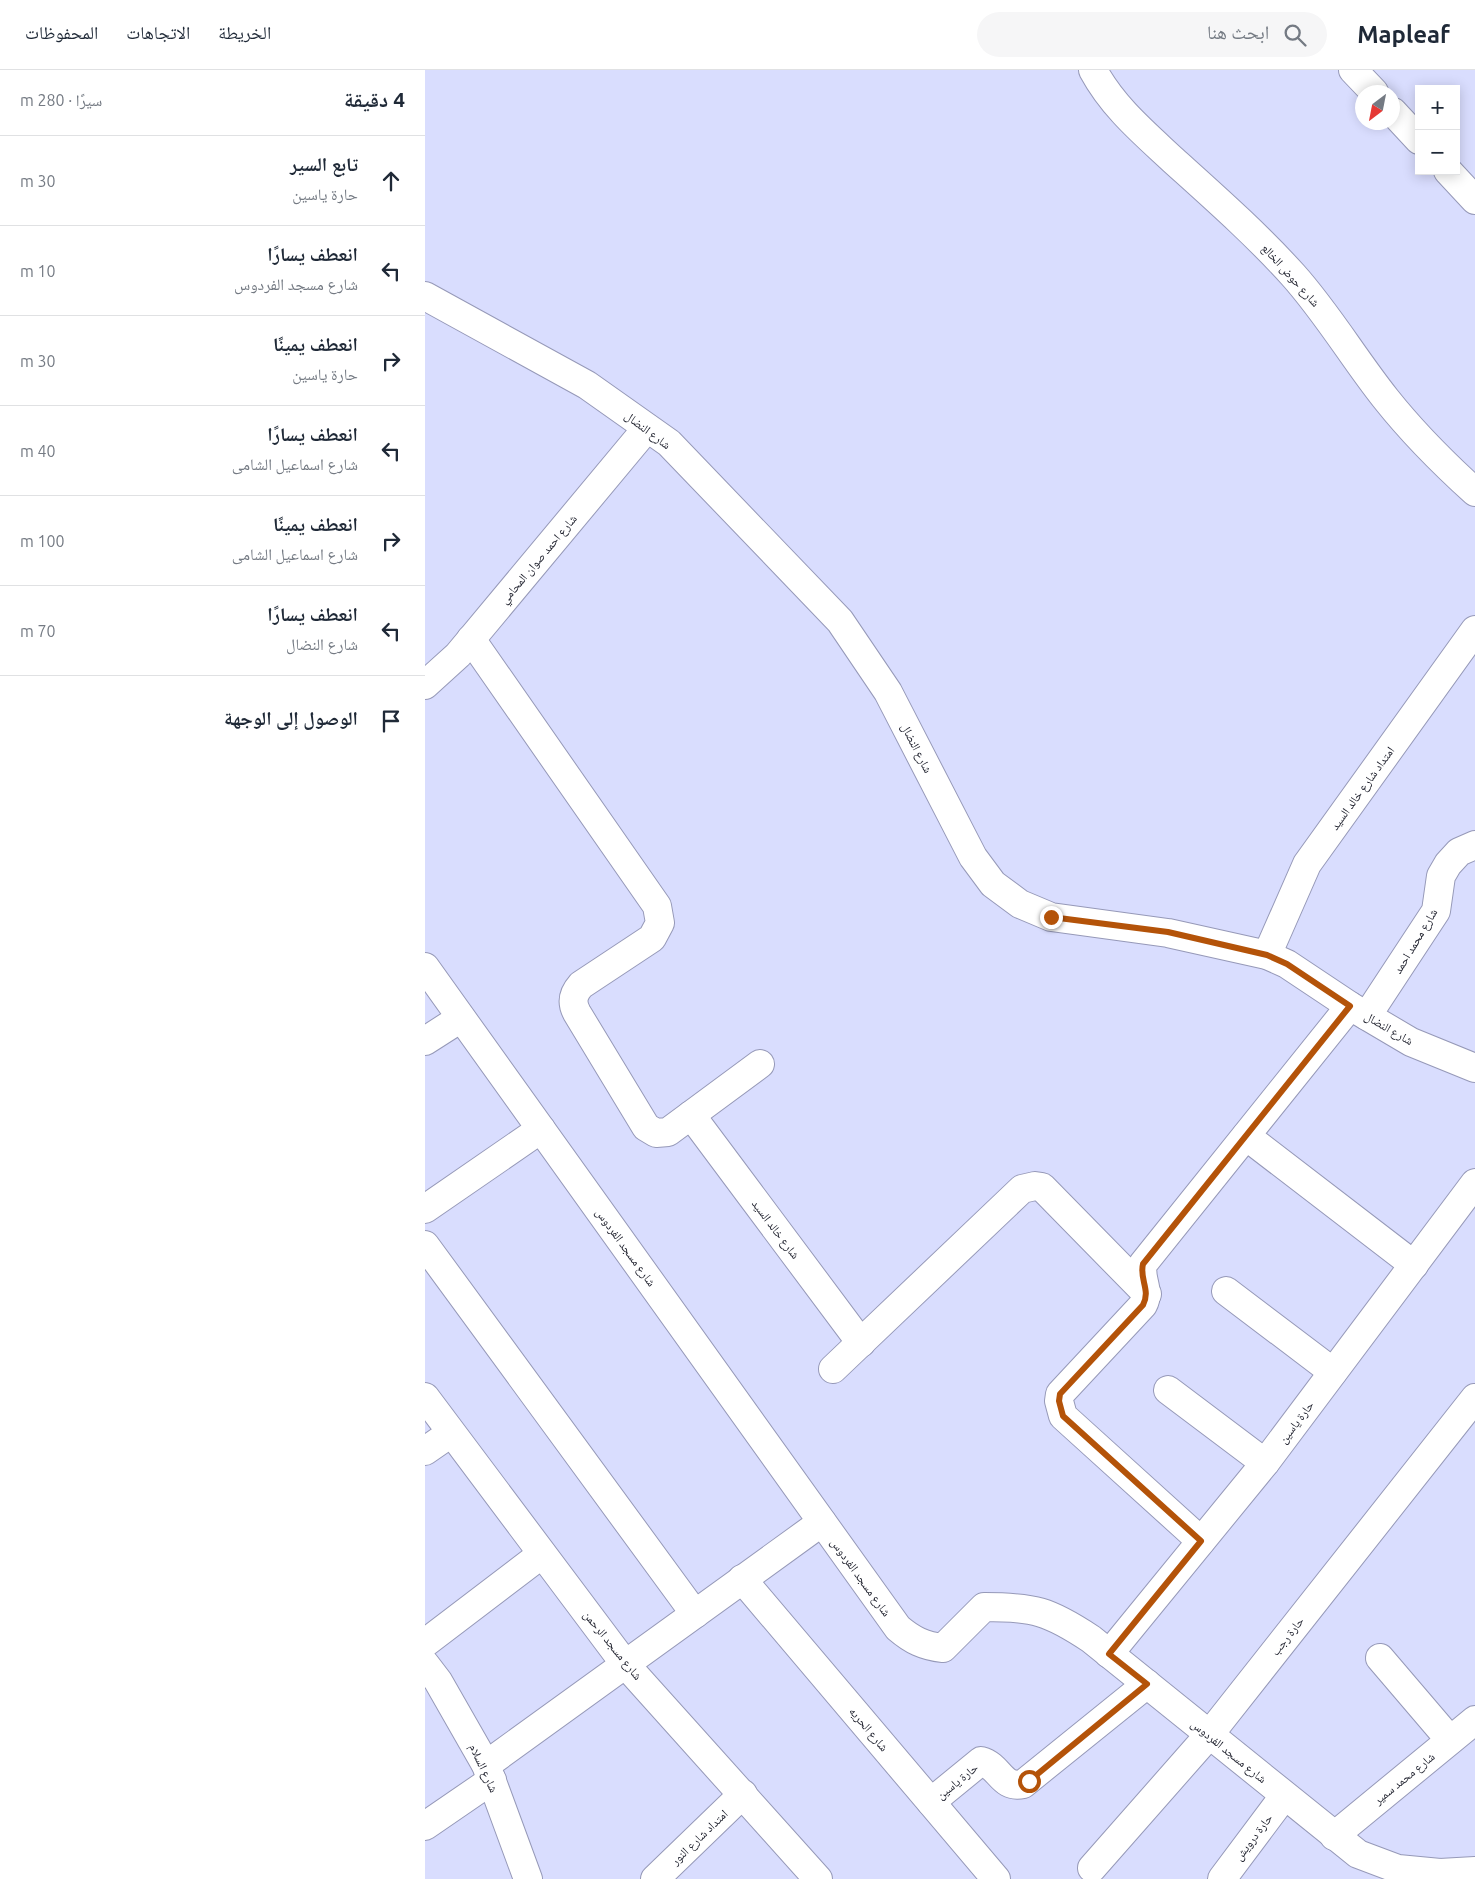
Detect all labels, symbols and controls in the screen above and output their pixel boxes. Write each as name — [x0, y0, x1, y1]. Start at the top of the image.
search box — [977, 12, 1327, 57]
text: ابحث هنا — [1207, 21, 1269, 43]
icon: search — [1281, 21, 1309, 49]
text: Mapleaf — [1357, 21, 1450, 48]
text: المحفوظات — [25, 22, 98, 42]
text: الاتجاهات — [126, 22, 190, 42]
text: الخريطة — [218, 22, 271, 42]
north arrow — [1355, 85, 1400, 130]
map controls — [1415, 85, 1460, 175]
button: + — [1415, 85, 1460, 130]
text: 4 دقيقة — [344, 87, 405, 111]
text: سيرًا · 280 m — [20, 91, 102, 109]
button: − — [1415, 130, 1460, 175]
text: تابع السير — [290, 153, 358, 175]
icon: ahead — [377, 167, 405, 195]
text: 30 m — [20, 172, 56, 190]
text: حارة ياسين — [292, 185, 358, 203]
street label: شارع حوض الخالع — [1258, 241, 1322, 310]
text: انعطف يسارًا — [267, 243, 358, 265]
icon: left — [377, 257, 405, 285]
text: 10 m — [20, 262, 56, 280]
text: شارع مسجد الفردوس — [234, 275, 358, 293]
text: انعطف يمينًا — [273, 333, 358, 355]
icon: right — [377, 347, 405, 375]
text: 30 m — [20, 352, 56, 370]
text: حارة ياسين — [292, 365, 358, 383]
street label: شارع النضال — [621, 409, 674, 453]
text: انعطف يسارًا — [267, 423, 358, 445]
icon: left — [377, 437, 405, 465]
text: 40 m — [20, 442, 56, 460]
text: شارع اسماعيل الشامى — [232, 455, 358, 473]
street label: شارع احمد صوان المحامي — [497, 512, 582, 609]
text: انعطف يمينًا — [273, 513, 358, 535]
icon: right — [377, 527, 405, 555]
text: 100 m — [20, 532, 65, 550]
text: شارع اسماعيل الشامى — [232, 545, 358, 563]
text: انعطف يسارًا — [267, 603, 358, 625]
icon: left — [377, 617, 405, 645]
text: 70 m — [20, 622, 56, 640]
text: شارع النضال — [286, 635, 358, 653]
text: الوصول إلى الوجهة — [224, 707, 358, 729]
icon: arrive — [377, 707, 405, 735]
street label: شارع النضال — [897, 721, 935, 776]
street label: امتداد شارع خالد السيد — [1328, 744, 1398, 833]
route end — [1040, 906, 1063, 929]
street label: شارع محمد احمد — [1390, 906, 1441, 977]
street label: شارع النضال — [1361, 1009, 1416, 1049]
street label: شارع خالد السيد — [748, 1197, 802, 1262]
street label: شارع مسجد الفردوس — [592, 1206, 659, 1290]
street label: حارة ياسين — [1276, 1398, 1317, 1446]
street label: شارع مسجد الفردوس — [827, 1536, 894, 1620]
street label: شارع مسجد الرحمن — [580, 1608, 645, 1684]
street label: حارة رجب — [1268, 1614, 1307, 1659]
street label: شارع الحريه — [845, 1704, 891, 1755]
street label: شارع مسجد الفردوس — [1187, 1717, 1269, 1787]
street label: شارع السلام — [465, 1742, 501, 1795]
street label: شارع محمد سمير — [1370, 1749, 1438, 1809]
street label: حارة ياسين — [934, 1760, 981, 1803]
route start — [1018, 1770, 1041, 1793]
street label: امتداد شارع النور — [667, 1807, 731, 1869]
street label: حارة درويش — [1231, 1811, 1276, 1863]

